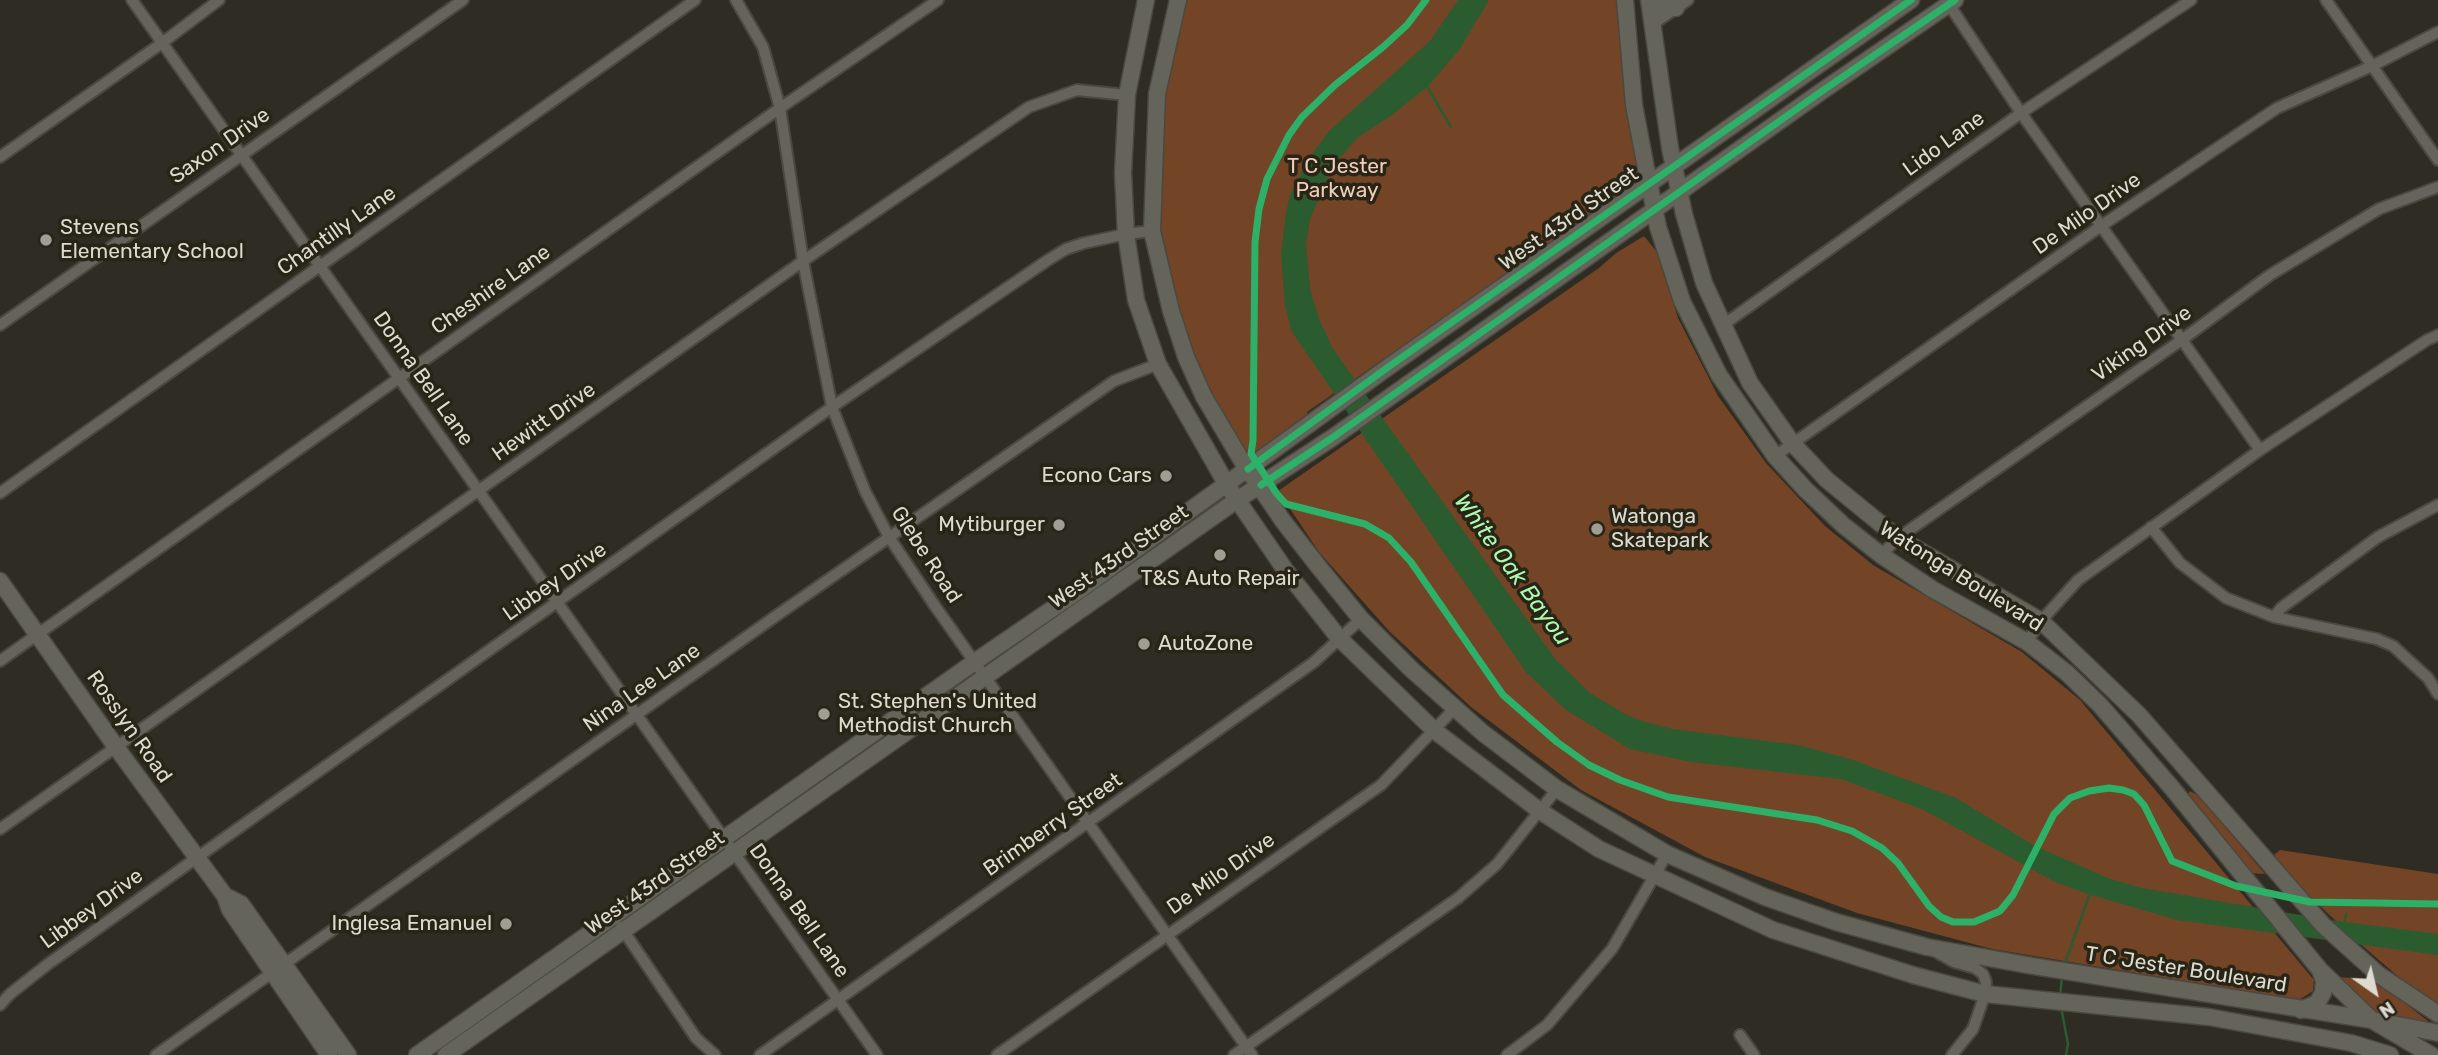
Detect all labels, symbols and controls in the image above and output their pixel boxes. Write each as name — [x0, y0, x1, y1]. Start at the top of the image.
street label: Saxon Drive — [165, 102, 275, 190]
street label: Lido Lane — [1898, 106, 1990, 182]
park label: T C Jester Parkway — [1287, 154, 1387, 204]
street label: West 43rd Street — [1495, 162, 1643, 276]
street label: De Milo Drive — [2028, 168, 2146, 260]
street label: Chantilly Lane — [273, 181, 401, 281]
place label: Stevens Elementary School — [60, 215, 244, 265]
marker: Stevens Elementary School — [38, 232, 54, 248]
street label: Cheshire Lane — [427, 240, 555, 340]
street label: Viking Drive — [2087, 301, 2197, 387]
street label: Donna Bell Lane — [367, 307, 479, 451]
street label: Hewitt Drive — [487, 377, 601, 467]
place label: Econo Cars — [1042, 463, 1152, 489]
marker: Econo Cars — [1158, 468, 1174, 484]
water label: White Oak Bayou — [1448, 489, 1576, 651]
street label: West 43rd Street — [1045, 500, 1193, 614]
street label: Glebe Road — [885, 502, 967, 608]
place label: Watonga Skatepark — [1611, 504, 1709, 554]
place label: Mytiburger — [938, 512, 1045, 538]
street label: Watonga Boulevard — [1874, 516, 2048, 638]
marker: Mytiburger — [1051, 517, 1067, 533]
marker: Watonga Skatepark — [1589, 521, 1605, 537]
street label: Libbey Drive — [498, 537, 612, 627]
marker: T&S Auto Repair — [1212, 547, 1228, 563]
place label: T&S Auto Repair — [1140, 566, 1300, 592]
place label: AutoZone — [1158, 631, 1253, 657]
marker: AutoZone — [1136, 636, 1152, 652]
street label: Nina Lee Lane — [579, 638, 705, 738]
street label: Rosslyn Road — [81, 666, 177, 788]
place label: St. Stephen's United Methodist Church — [838, 689, 1037, 739]
marker: St. Stephen's United Methodist Church — [816, 706, 832, 722]
street label: Brimberry Street — [979, 768, 1127, 882]
street label: West 43rd Street — [581, 826, 729, 940]
street label: De Milo Drive — [1162, 828, 1280, 920]
street label: Donna Bell Lane — [743, 839, 855, 983]
street label: Libbey Drive — [36, 863, 148, 955]
place label: Inglesa Emanuel — [331, 911, 492, 937]
marker: Inglesa Emanuel — [498, 916, 514, 932]
street label: T C Jester Boulevard — [2083, 942, 2289, 998]
north arrow — [2340, 957, 2410, 1027]
text: N — [2375, 996, 2399, 1023]

